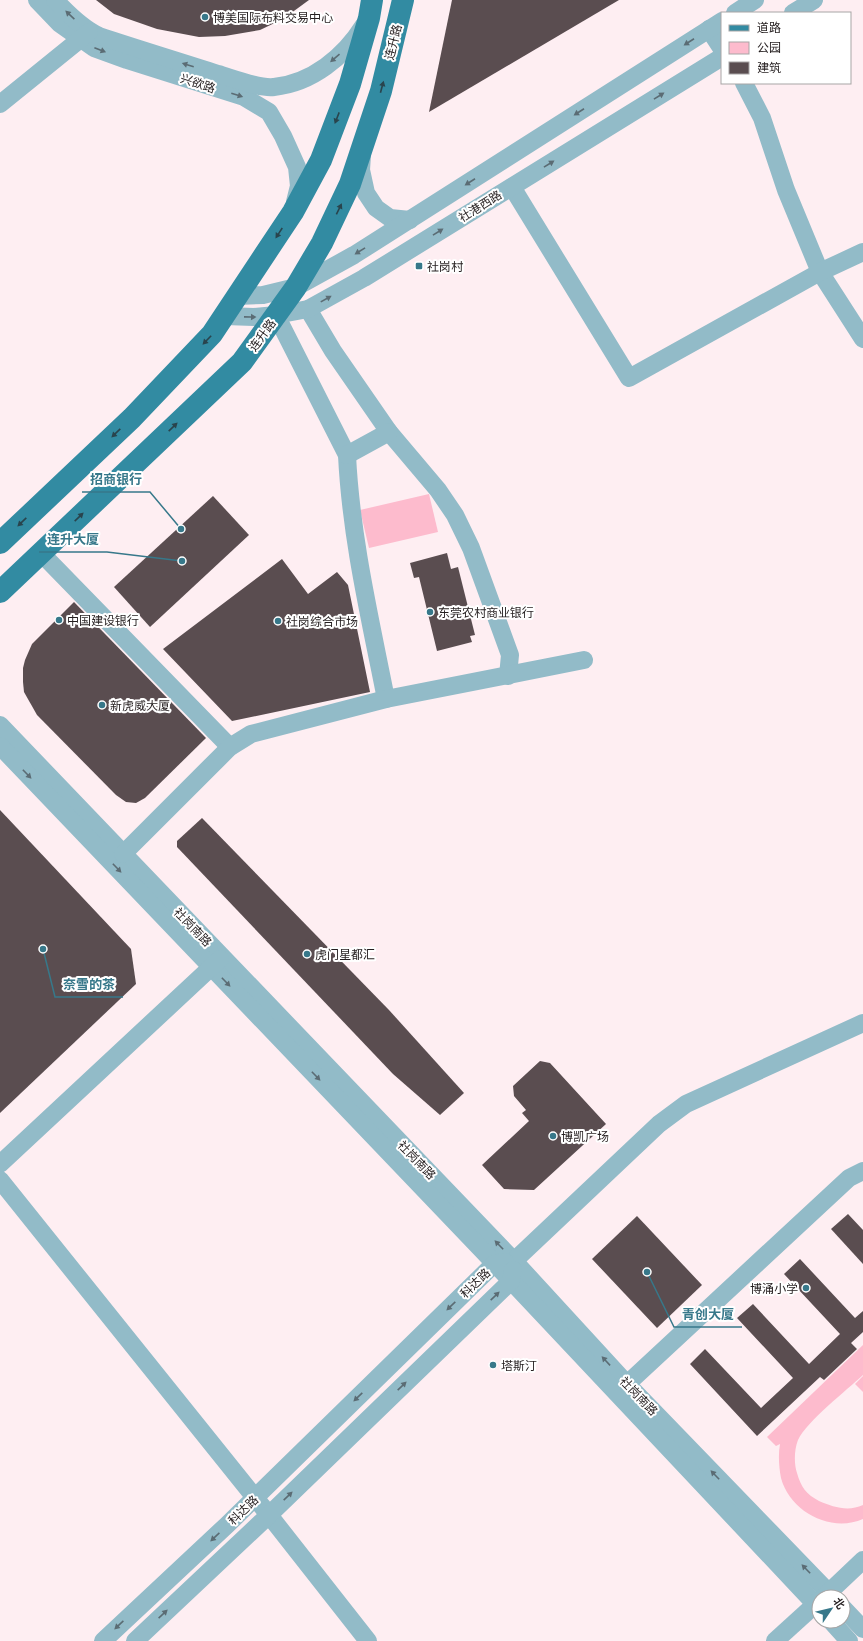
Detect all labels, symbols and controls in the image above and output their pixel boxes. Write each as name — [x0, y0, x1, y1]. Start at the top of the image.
one-way arrow — [65, 10, 75, 20]
place label: 博美国际布料交易中心 — [213, 10, 333, 25]
marker: 博美国际布料交易中心 — [200, 12, 210, 22]
legend — [721, 12, 851, 84]
text: 道路 — [757, 20, 781, 35]
street label: 连升路 — [381, 23, 405, 61]
one-way arrow — [684, 38, 694, 46]
text: 公园 — [757, 40, 781, 55]
one-way arrow — [94, 47, 106, 53]
one-way arrow — [330, 54, 340, 63]
text: 建筑 — [757, 60, 781, 75]
one-way arrow — [182, 61, 194, 67]
street label: 兴欲路 — [179, 70, 217, 96]
one-way arrow — [379, 80, 385, 92]
one-way arrow — [231, 92, 243, 98]
one-way arrow — [653, 92, 665, 99]
one-way arrow — [574, 108, 585, 116]
one-way arrow — [333, 112, 339, 124]
one-way arrow — [544, 160, 554, 168]
one-way arrow — [464, 178, 476, 185]
street label: 社港西路 — [456, 187, 504, 225]
one-way arrow — [336, 203, 342, 215]
one-way arrow — [275, 228, 282, 239]
one-way arrow — [432, 229, 444, 236]
one-way arrow — [354, 248, 366, 255]
place label: 社岗村 — [427, 259, 464, 274]
marker: 社岗村 — [414, 261, 424, 271]
one-way arrow — [320, 295, 332, 302]
one-way arrow — [244, 313, 257, 320]
street label: 连升路 — [245, 316, 279, 354]
one-way arrow — [202, 335, 212, 345]
one-way arrow — [168, 423, 178, 432]
one-way arrow — [111, 428, 121, 437]
callout: 招商银行 — [82, 467, 150, 492]
text: 招商银行 — [90, 471, 142, 487]
one-way arrow — [74, 512, 84, 522]
one-way arrow — [17, 517, 27, 527]
callout: 连升大厦 — [39, 527, 107, 552]
text: 连升大厦 — [47, 531, 99, 547]
place label: 东莞农村商业银行 — [438, 605, 534, 620]
marker: 东莞农村商业银行 — [425, 607, 435, 617]
place label: 中国建设银行 — [67, 613, 139, 628]
place label: 社岗综合市场 — [286, 614, 358, 629]
marker: 中国建设银行 — [54, 615, 64, 625]
marker: 社岗综合市场 — [273, 616, 283, 626]
place label: 新虎威大厦 — [110, 698, 170, 713]
marker: 新虎威大厦 — [97, 700, 107, 710]
one-way arrow — [22, 769, 32, 779]
one-way arrow — [112, 863, 122, 873]
street label: 社岗南路 — [171, 905, 215, 949]
place label: 虎门星都汇 — [315, 947, 375, 962]
marker: 虎门星都汇 — [302, 949, 312, 959]
callout: 奈雪的茶 — [55, 972, 123, 997]
text: 奈雪的茶 — [63, 976, 115, 992]
one-way arrow — [221, 977, 231, 987]
one-way arrow — [311, 1071, 320, 1081]
place label: 博凯广场 — [561, 1129, 609, 1144]
marker: 博凯广场 — [548, 1131, 558, 1141]
street label: 社岗南路 — [395, 1138, 439, 1182]
one-way arrow — [494, 1240, 504, 1250]
street label: 科达路 — [457, 1265, 493, 1301]
place label: 博涌小学 — [750, 1281, 798, 1296]
marker: 博涌小学 — [801, 1283, 811, 1293]
one-way arrow — [490, 1291, 500, 1301]
one-way arrow — [446, 1301, 456, 1311]
callout: 青创大厦 — [674, 1302, 742, 1327]
text: 青创大厦 — [682, 1306, 734, 1322]
one-way arrow — [601, 1356, 611, 1366]
place label: 塔斯汀 — [501, 1358, 537, 1373]
marker: 塔斯汀 — [488, 1360, 498, 1370]
street label: 社岗南路 — [617, 1374, 661, 1418]
one-way arrow — [397, 1382, 407, 1391]
one-way arrow — [353, 1392, 363, 1402]
one-way arrow — [710, 1470, 720, 1480]
street label: 科达路 — [225, 1492, 261, 1528]
one-way arrow — [283, 1492, 293, 1501]
one-way arrow — [210, 1532, 219, 1541]
one-way arrow — [801, 1564, 810, 1574]
north arrow — [811, 1589, 851, 1629]
text: 北 — [830, 1595, 848, 1612]
one-way arrow — [158, 1610, 168, 1619]
one-way arrow — [114, 1621, 124, 1630]

